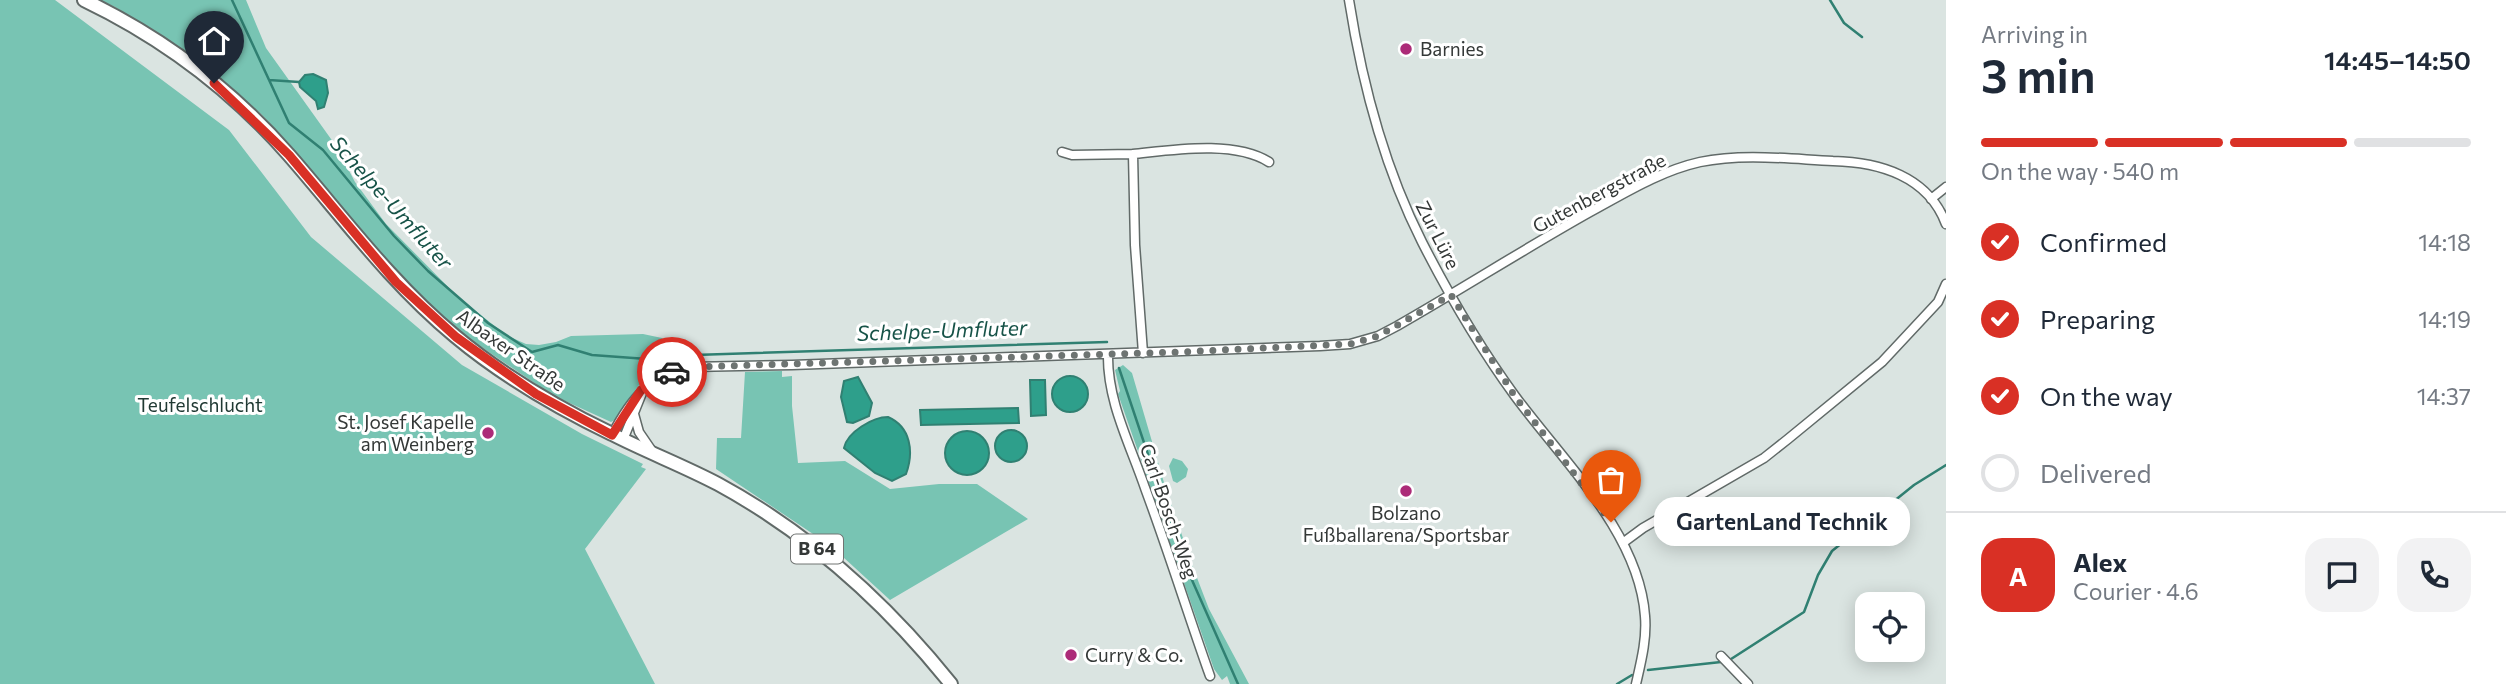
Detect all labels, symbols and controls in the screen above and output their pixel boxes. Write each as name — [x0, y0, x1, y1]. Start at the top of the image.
pin — [184, 11, 244, 83]
text: Arriving in — [1981, 20, 2088, 48]
icon: home — [195, 22, 233, 60]
place label: Barnies — [1420, 37, 1484, 60]
marker: Barnies — [1398, 41, 1414, 57]
text: 14:45–14:50 — [2324, 44, 2471, 75]
text: 3 min — [1981, 46, 2096, 102]
water label: Schelpe-Umfluter — [326, 130, 459, 274]
street label: Gutenbergstraße — [1528, 148, 1669, 237]
text: On the way · 540 m — [1981, 157, 2179, 185]
street label: Zur Lüre — [1412, 197, 1465, 273]
icon: check — [1981, 223, 2019, 261]
text: Confirmed — [2040, 226, 2167, 257]
text: 14:18 — [2418, 228, 2471, 256]
icon: check — [1981, 300, 2019, 338]
text: Preparing — [2040, 303, 2155, 334]
street label: Albaxer Straße — [452, 304, 570, 396]
text: 14:19 — [2418, 305, 2471, 333]
water label: Schelpe-Umfluter — [856, 314, 1028, 345]
courier — [637, 337, 707, 407]
icon: car — [653, 353, 691, 391]
icon: check — [1981, 377, 2019, 415]
text: On the way — [2040, 380, 2173, 411]
text: 14:37 — [2417, 382, 2471, 410]
park label: Teufelschlucht — [137, 393, 263, 416]
place label: St. Josef Kapelle am Weinberg — [337, 410, 474, 455]
marker: St. Josef Kapelle am Weinberg — [480, 425, 496, 441]
street label: Carl-Bosch-Weg — [1136, 440, 1203, 581]
pin — [1581, 450, 1641, 522]
text: Delivered — [2040, 457, 2151, 488]
icon: bag — [1592, 461, 1630, 499]
marker: Bolzano Fußballarena/Sportsbar — [1398, 483, 1414, 499]
callout: GartenLand Technik — [1653, 498, 1908, 546]
place label: Bolzano Fußballarena/Sportsbar — [1303, 501, 1510, 546]
text: GartenLand Technik — [1676, 507, 1888, 535]
road number: B 64 — [791, 534, 843, 564]
button: chat — [2305, 538, 2379, 612]
button: phone — [2397, 538, 2471, 612]
text: Alex — [2073, 546, 2127, 577]
text: A — [2009, 560, 2027, 591]
text: Courier · 4.6 — [2073, 577, 2199, 605]
map controls — [1855, 592, 1925, 662]
button: locate — [1855, 592, 1925, 662]
place label: Curry & Co. — [1085, 643, 1183, 666]
marker: Curry & Co. — [1063, 647, 1079, 663]

